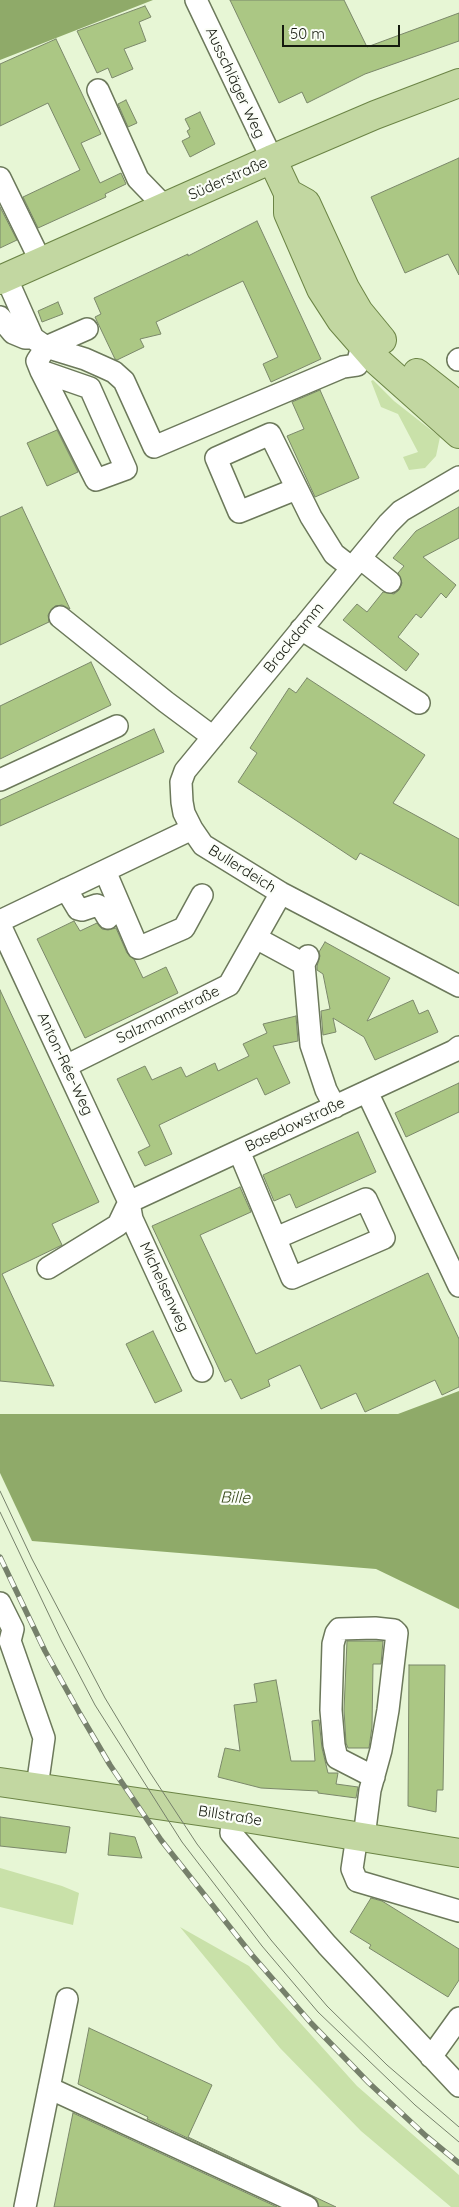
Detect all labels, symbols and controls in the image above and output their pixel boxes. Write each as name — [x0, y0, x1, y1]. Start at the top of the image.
scale bar — [284, 15, 402, 47]
text: 50 m — [290, 24, 325, 43]
street label: Ausschläger Weg — [201, 25, 269, 141]
street label: Süderstraße — [186, 154, 270, 204]
street label: Brackdamm — [260, 599, 328, 677]
street label: Bullerdeich — [205, 841, 279, 897]
street label: Salzmannstraße — [113, 982, 223, 1048]
street label: Anton-Rée-Weg — [33, 1010, 97, 1118]
street label: Basedowstraße — [242, 1094, 348, 1156]
street label: Michelsenweg — [135, 1239, 193, 1335]
water label: Bille — [220, 1488, 250, 1508]
street label: Billstraße — [197, 1802, 263, 1830]

